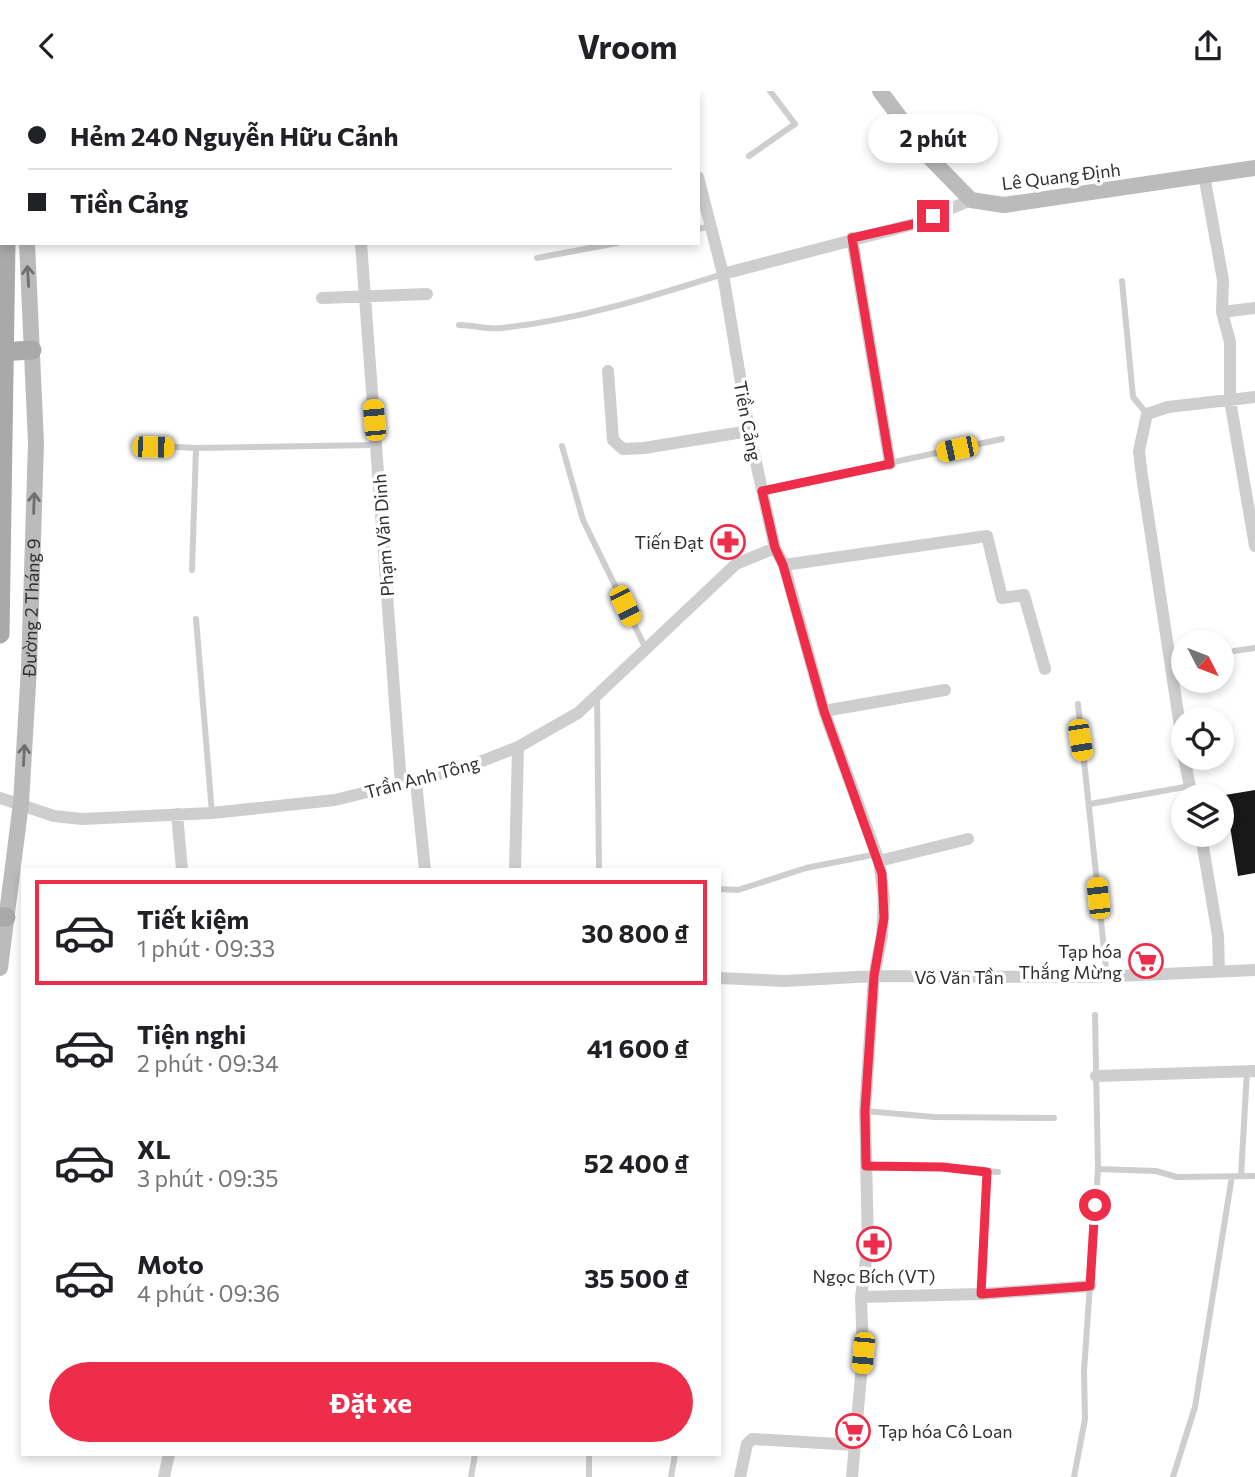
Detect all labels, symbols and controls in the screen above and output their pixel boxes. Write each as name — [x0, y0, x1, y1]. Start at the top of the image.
text: Vroom — [577, 26, 678, 66]
icon: back — [28, 27, 66, 65]
icon: share — [1189, 27, 1227, 65]
callout: 2 phút — [868, 115, 998, 163]
text: Hẻm 240 Nguyễn Hữu Cảnh — [70, 120, 398, 151]
text: 2 phút — [899, 124, 967, 152]
street label: Lê Quang Định — [1000, 158, 1122, 194]
text: Tiền Cảng — [70, 187, 188, 218]
route end — [917, 200, 949, 232]
one-way arrow — [22, 264, 35, 287]
street label: Tiền Cảng — [729, 379, 767, 463]
car — [362, 398, 387, 442]
car — [935, 434, 980, 464]
car — [132, 436, 175, 458]
street label: Phạm Văn Dinh — [368, 473, 398, 597]
one-way arrow — [28, 492, 41, 515]
pharmacy icon: Tiến Đạt — [709, 523, 747, 561]
place label: Tiến Đạt — [635, 531, 704, 553]
street label: Đường 2 Tháng 9 — [17, 538, 44, 679]
car — [607, 583, 644, 629]
north arrow — [1171, 630, 1234, 693]
map controls — [1171, 630, 1234, 847]
button: locate — [1171, 707, 1234, 770]
car — [1067, 718, 1094, 762]
one-way arrow — [18, 744, 31, 766]
street label: Trần Anh Tông — [362, 751, 482, 803]
button: layers — [1171, 784, 1234, 847]
car — [1086, 876, 1111, 920]
icon: car — [53, 901, 116, 964]
text: Tiết kiệm — [137, 903, 249, 934]
text: 30 800 ₫ — [581, 917, 689, 948]
text: 1 phút · 09:33 — [137, 934, 275, 962]
place label: Tạp hóa Thắng Mừng — [1019, 940, 1122, 983]
supermarket icon: Tạp hóa Thắng Mừng — [1127, 942, 1165, 980]
street label: Võ Văn Tần — [914, 966, 1004, 988]
icon: car — [53, 1016, 116, 1079]
text: Tiện nghi — [137, 1018, 246, 1049]
text: 41 600 ₫ — [587, 1032, 689, 1063]
text: 2 phút · 09:34 — [137, 1049, 279, 1077]
icon: car — [53, 1131, 116, 1194]
text: XL — [137, 1133, 171, 1164]
text: 52 400 ₫ — [584, 1147, 689, 1178]
text: 3 phút · 09:35 — [137, 1164, 279, 1192]
route start — [1079, 1189, 1111, 1221]
pharmacy icon: Ngọc Bích (VT) — [855, 1225, 893, 1263]
icon: car — [53, 1246, 116, 1309]
text: Moto — [137, 1248, 204, 1279]
text: 35 500 ₫ — [584, 1262, 689, 1293]
place label: Ngọc Bích (VT) — [813, 1265, 935, 1287]
text: 4 phút · 09:36 — [137, 1279, 280, 1307]
car — [851, 1331, 876, 1375]
button: Đặt xe — [49, 1362, 693, 1442]
supermarket icon: Tạp hóa Cô Loan — [834, 1412, 872, 1450]
place label: Tạp hóa Cô Loan — [878, 1420, 1013, 1442]

